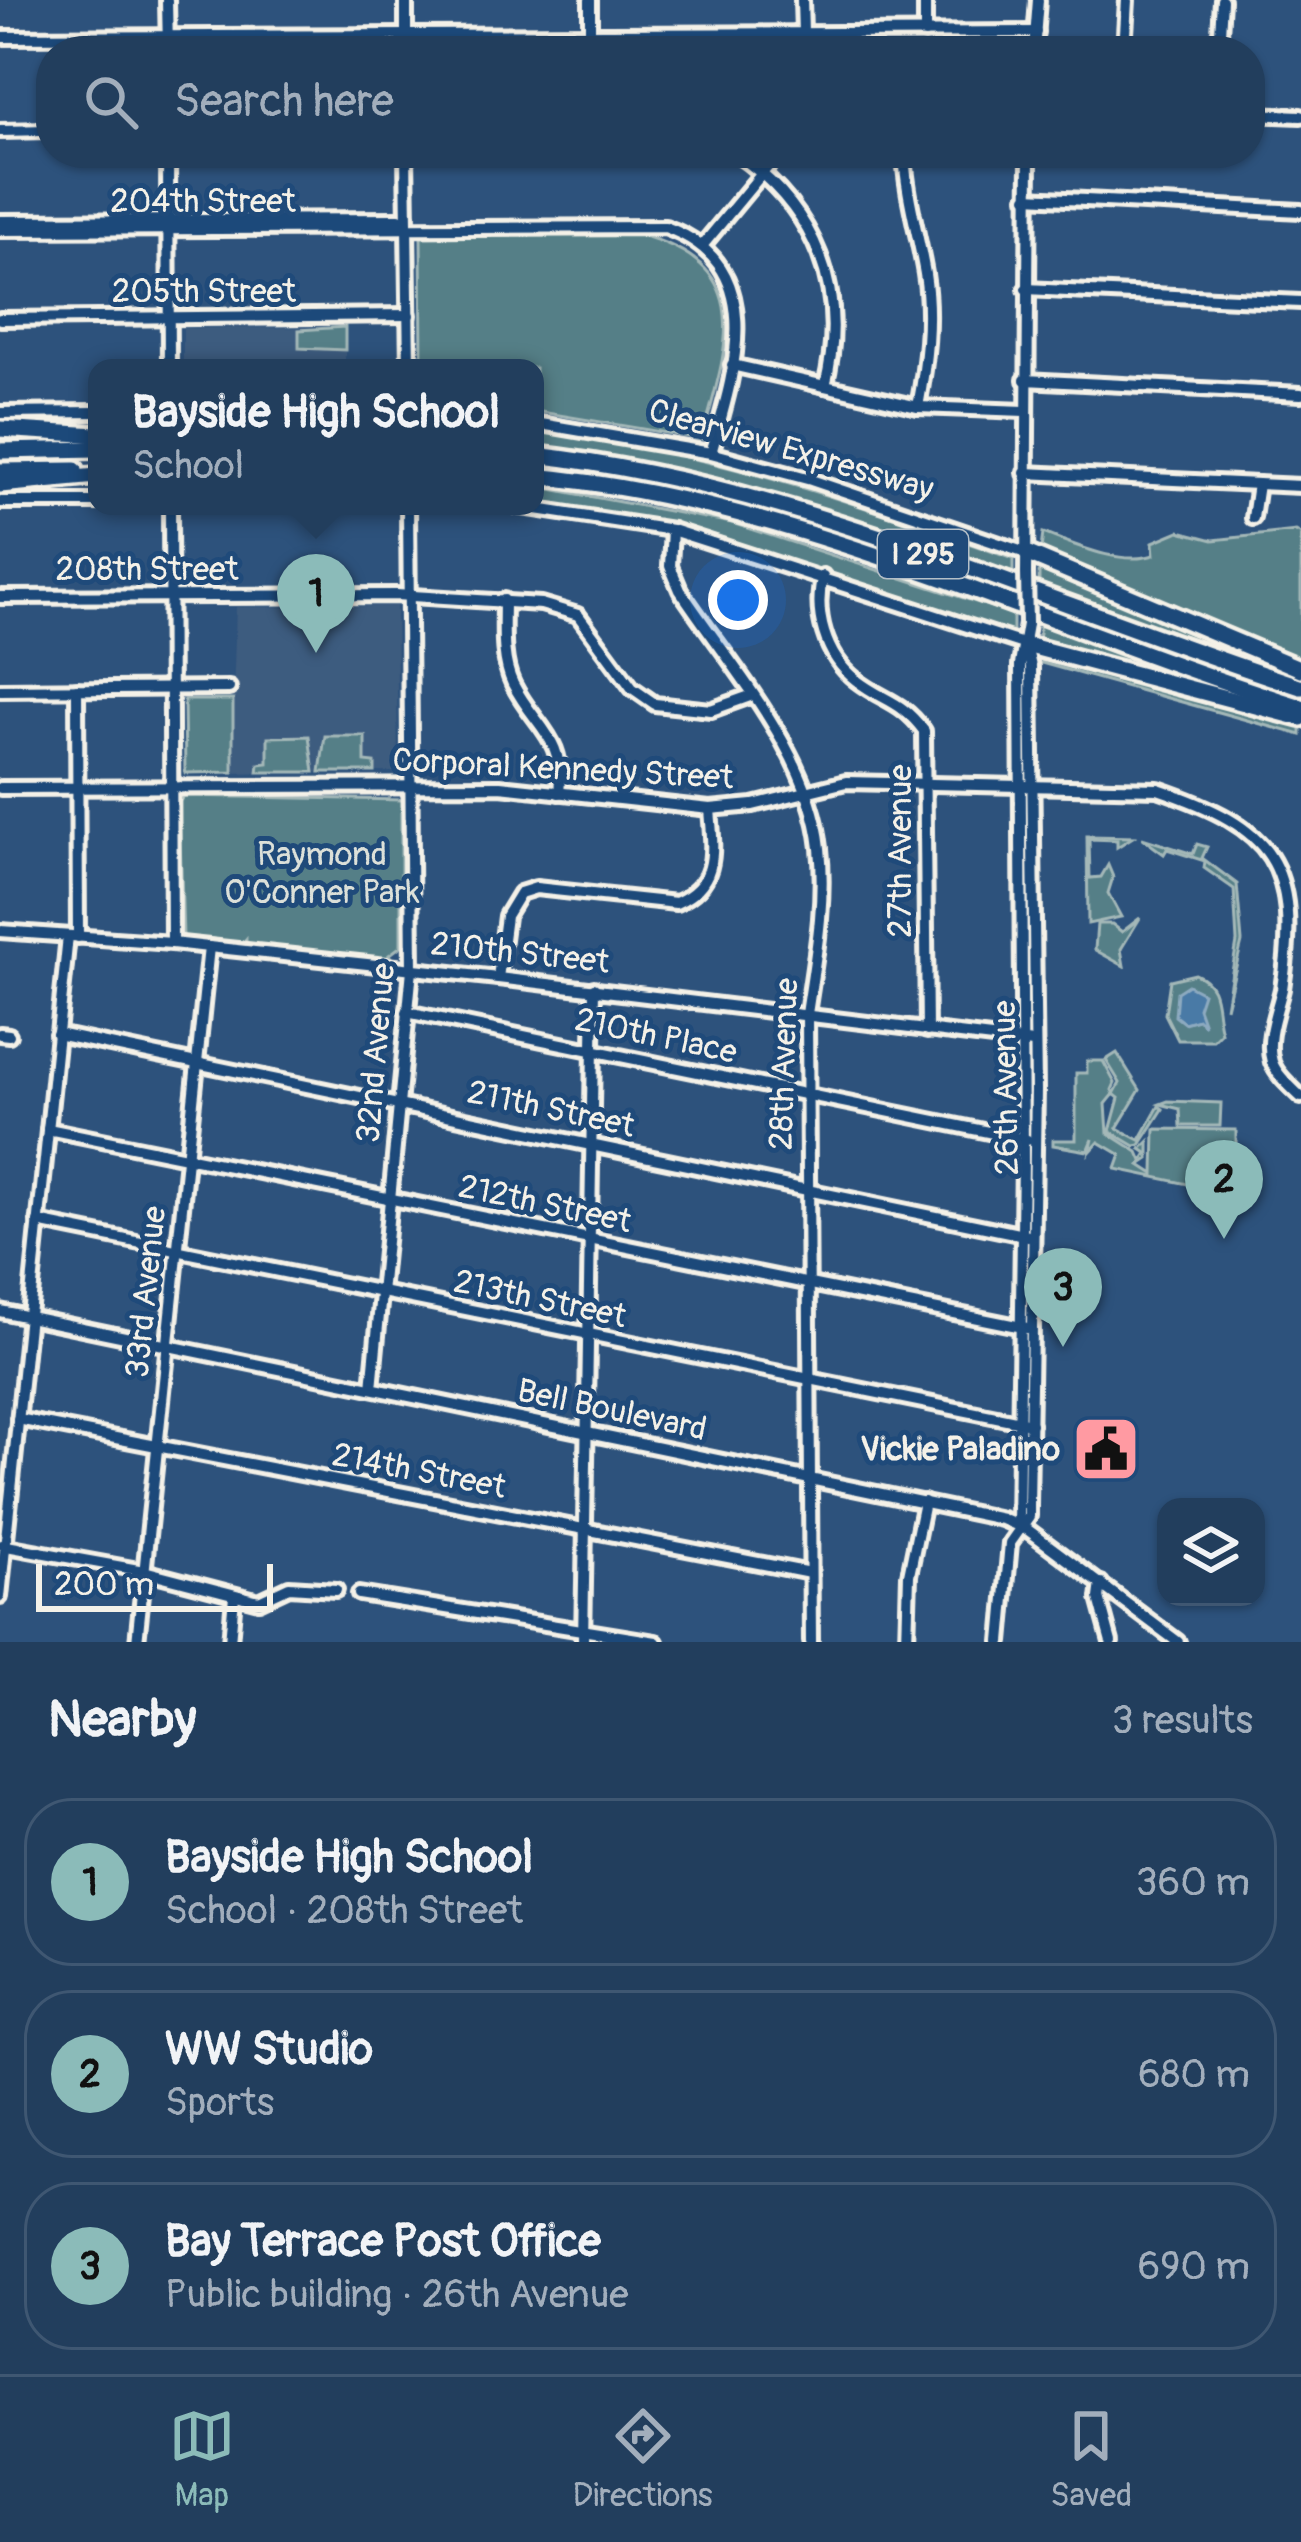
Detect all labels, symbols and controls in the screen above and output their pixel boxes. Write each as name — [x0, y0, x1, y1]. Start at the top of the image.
search box — [36, 36, 1265, 168]
icon: search — [78, 69, 144, 135]
text: Search here — [174, 74, 394, 130]
street label: 204th Street — [110, 181, 296, 222]
street label: 205th Street — [112, 271, 297, 312]
popup — [88, 359, 544, 515]
text: Bayside High School — [132, 385, 500, 441]
street label: Clearview Expressway — [644, 390, 938, 510]
text: School — [132, 441, 244, 490]
road number: I 295 — [878, 530, 968, 578]
street label: 208th Street — [55, 549, 239, 590]
pin: 1 — [277, 554, 355, 653]
your location — [708, 570, 768, 630]
street label: Corporal Kennedy Street — [392, 740, 735, 798]
street label: 27th Avenue — [880, 764, 921, 938]
park label: Raymond O'Conner Park — [224, 834, 420, 913]
street label: 210th Street — [429, 923, 612, 983]
street label: 32nd Avenue — [348, 961, 404, 1145]
street label: 28th Avenue — [761, 977, 807, 1151]
street label: 210th Place — [571, 999, 741, 1073]
street label: 26th Avenue — [984, 1000, 1028, 1176]
street label: 211th Street — [464, 1071, 639, 1147]
pin: 2 — [1185, 1140, 1263, 1239]
street label: 212th Street — [455, 1166, 636, 1242]
street label: 33rd Avenue — [117, 1204, 175, 1380]
pin: 3 — [1024, 1248, 1102, 1347]
street label: 213th Street — [450, 1261, 631, 1337]
street label: Bell Boulevard — [514, 1370, 710, 1450]
public building icon: Vickie Paladino — [1071, 1414, 1141, 1484]
place label: Vickie Paladino — [860, 1429, 1060, 1470]
street label: 214th Street — [329, 1434, 510, 1508]
map controls — [1157, 1498, 1265, 1606]
button: layers — [1157, 1498, 1265, 1606]
scale bar — [36, 1558, 273, 1611]
text: 200 m — [54, 1564, 154, 1605]
text: Nearby — [48, 1688, 196, 1752]
text: 3 results — [1112, 1696, 1253, 1745]
text: Bayside High School — [165, 1830, 533, 1886]
text: 1 — [82, 1858, 98, 1907]
text: 360 m — [1136, 1858, 1250, 1907]
text: School · 208th Street — [165, 1886, 523, 1935]
text: WW Studio — [165, 2022, 373, 2078]
text: 2 — [79, 2050, 101, 2099]
text: 680 m — [1138, 2050, 1250, 2099]
text: Sports — [165, 2078, 274, 2127]
text: Bay Terrace Post Office — [165, 2214, 601, 2270]
text: 3 — [79, 2242, 101, 2291]
text: 690 m — [1137, 2242, 1250, 2291]
text: Public building · 26th Avenue — [165, 2270, 629, 2319]
tab: Map — [169, 2403, 235, 2516]
tab: Directions — [573, 2403, 713, 2516]
tab: Saved — [1050, 2403, 1132, 2516]

